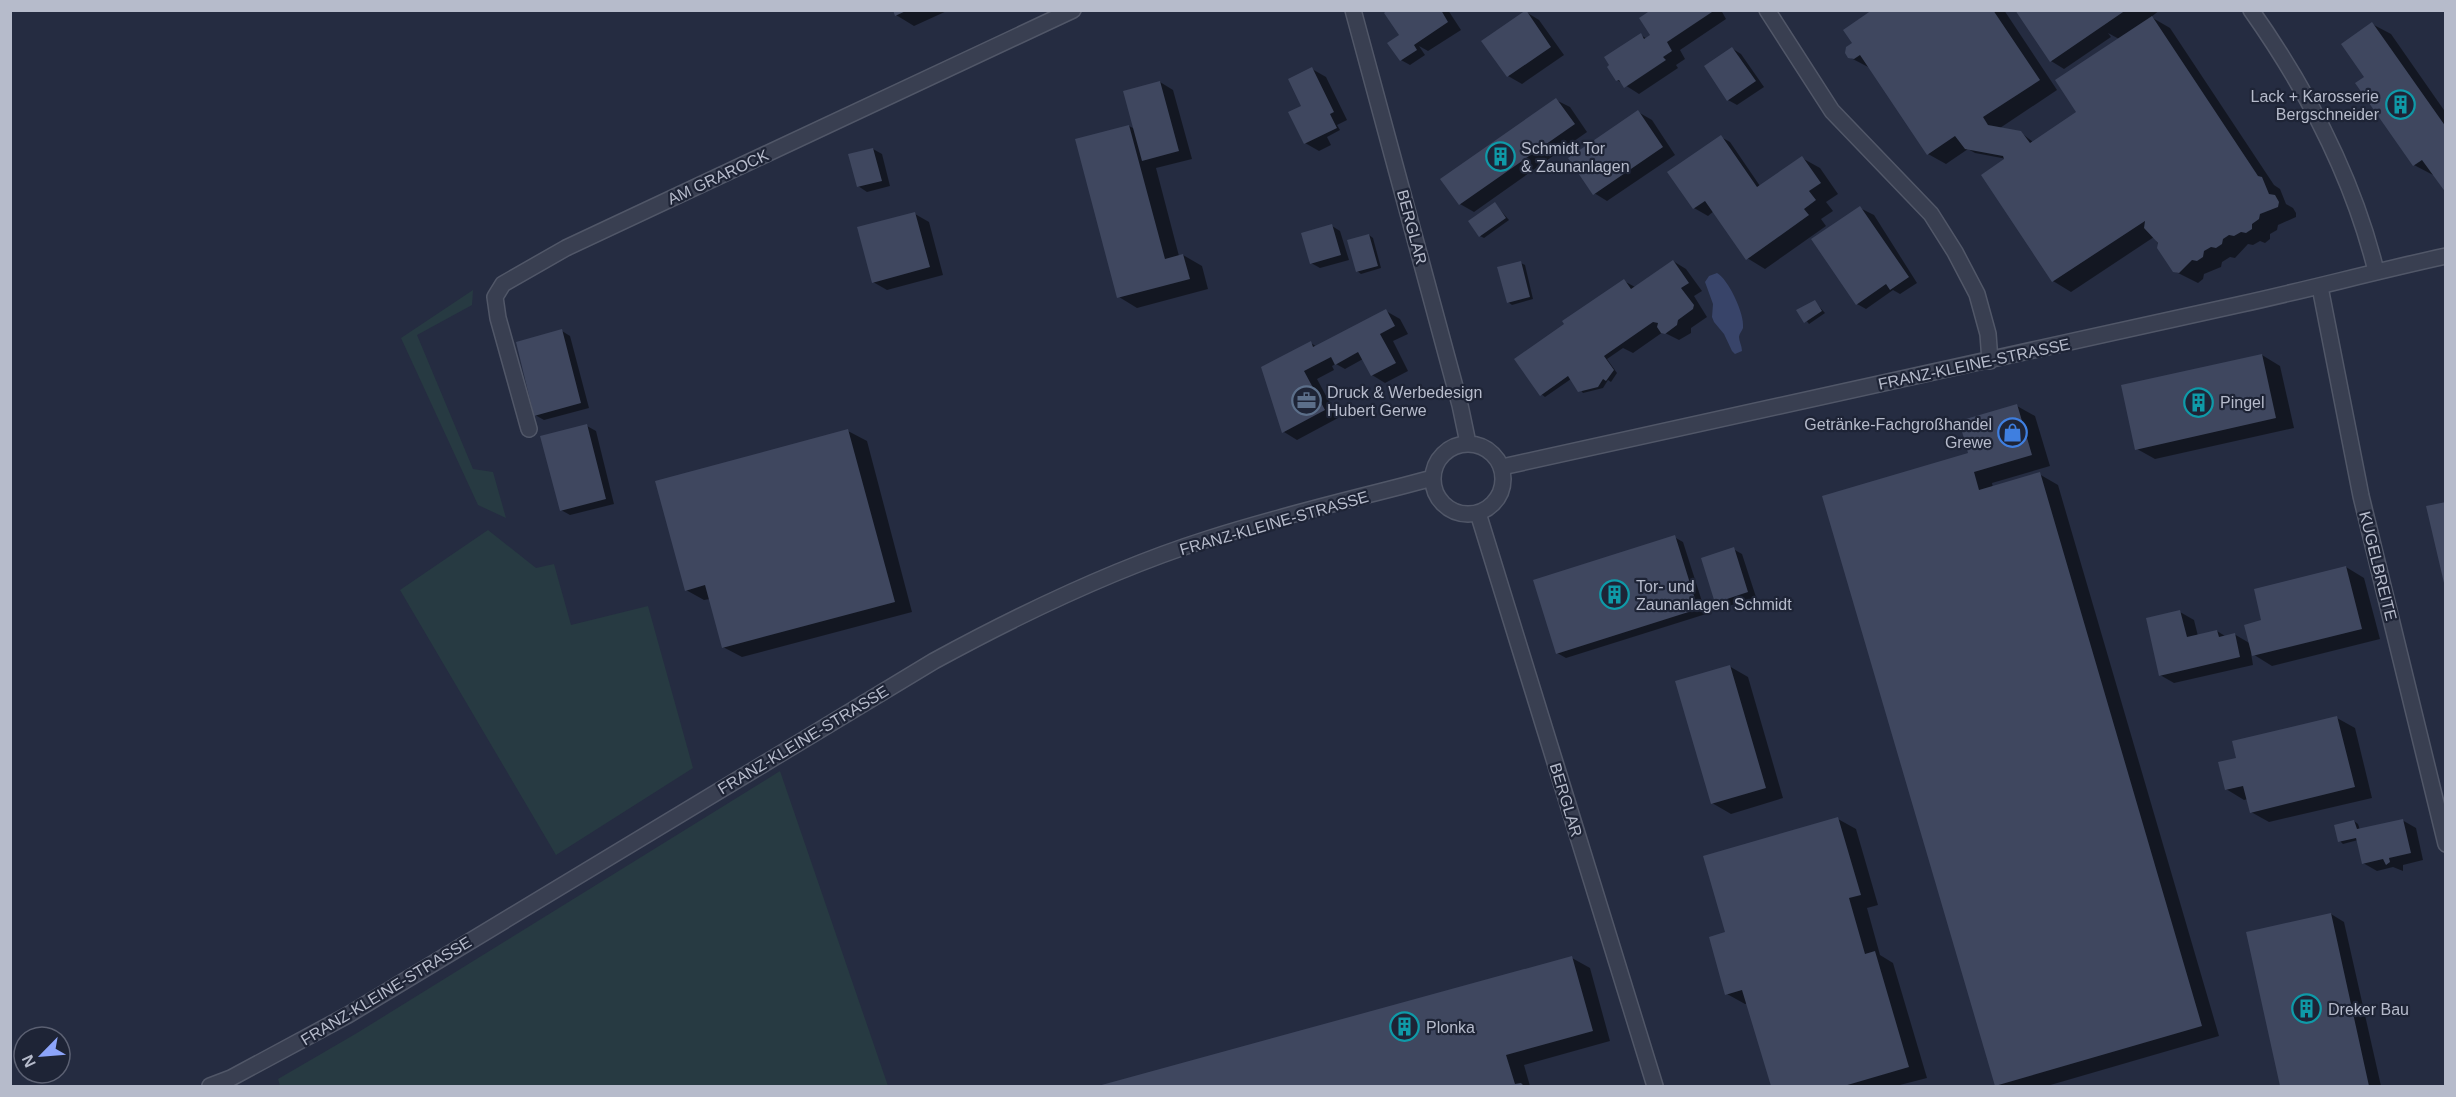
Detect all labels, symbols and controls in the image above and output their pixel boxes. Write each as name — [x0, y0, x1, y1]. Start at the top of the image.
place label: Lack + Karosserie Bergschneider — [2250, 88, 2380, 123]
building icon: Lack + Karosserie Bergschneider — [2384, 89, 2416, 121]
place label: Schmidt Tor & Zaunanlagen — [1521, 140, 1630, 175]
building icon: Schmidt Tor & Zaunanlagen — [1484, 141, 1516, 173]
street label: AM GRAROCK — [665, 146, 771, 208]
street label: BERGLAR — [1394, 188, 1430, 266]
street label: FRANZ-KLEINE-STRASSE — [1877, 335, 2071, 393]
place label: Druck & Werbedesign Hubert Gerwe — [1327, 384, 1482, 419]
office icon: Druck & Werbedesign Hubert Gerwe — [1290, 385, 1322, 417]
building icon: Pingel — [2183, 386, 2215, 418]
place label: Pingel — [2220, 394, 2264, 411]
place label: Getränke-Fachgroßhandel Grewe — [1804, 416, 1992, 451]
shop icon: Getränke-Fachgroßhandel Grewe — [1997, 417, 2029, 449]
street label: FRANZ-KLEINE-STRASSE — [1178, 488, 1370, 558]
street label: KUGELBREITE — [2356, 510, 2400, 622]
place label: Tor- und Zaunanlagen Schmidt — [1636, 578, 1792, 613]
building icon: Tor- und Zaunanlagen Schmidt — [1599, 579, 1631, 611]
street label: FRANZ-KLEINE-STRASSE — [715, 682, 891, 798]
street label: BERGLAR — [1547, 761, 1585, 839]
street label: FRANZ-KLEINE-STRASSE — [298, 933, 474, 1049]
building icon: Dreker Bau — [2291, 993, 2323, 1025]
place label: Dreker Bau — [2328, 1001, 2409, 1018]
building icon: Plonka — [1389, 1011, 1421, 1043]
place label: Plonka — [1426, 1019, 1475, 1036]
north arrow — [12, 1025, 72, 1085]
text: N — [19, 1052, 39, 1070]

